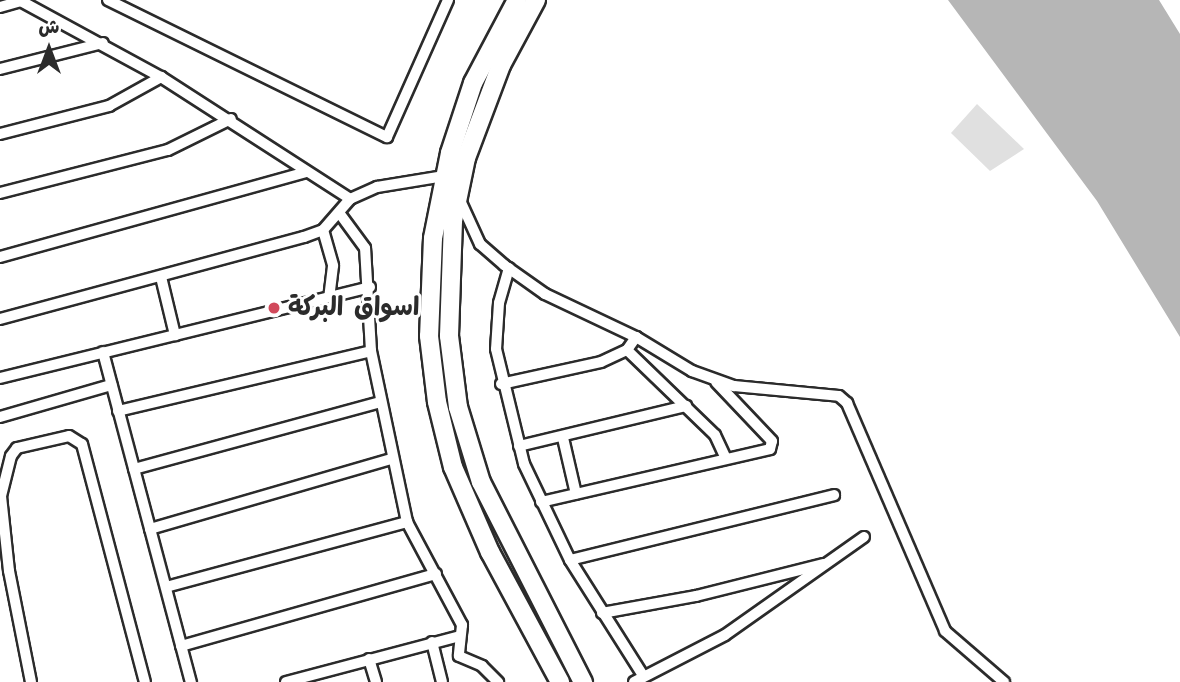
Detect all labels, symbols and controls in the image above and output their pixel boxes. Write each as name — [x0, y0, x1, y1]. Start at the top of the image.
north arrow — [14, 14, 84, 84]
text: ش — [39, 14, 59, 41]
place label: اسواق البركة — [288, 292, 419, 324]
marker: اسواق البركة — [266, 300, 282, 316]

